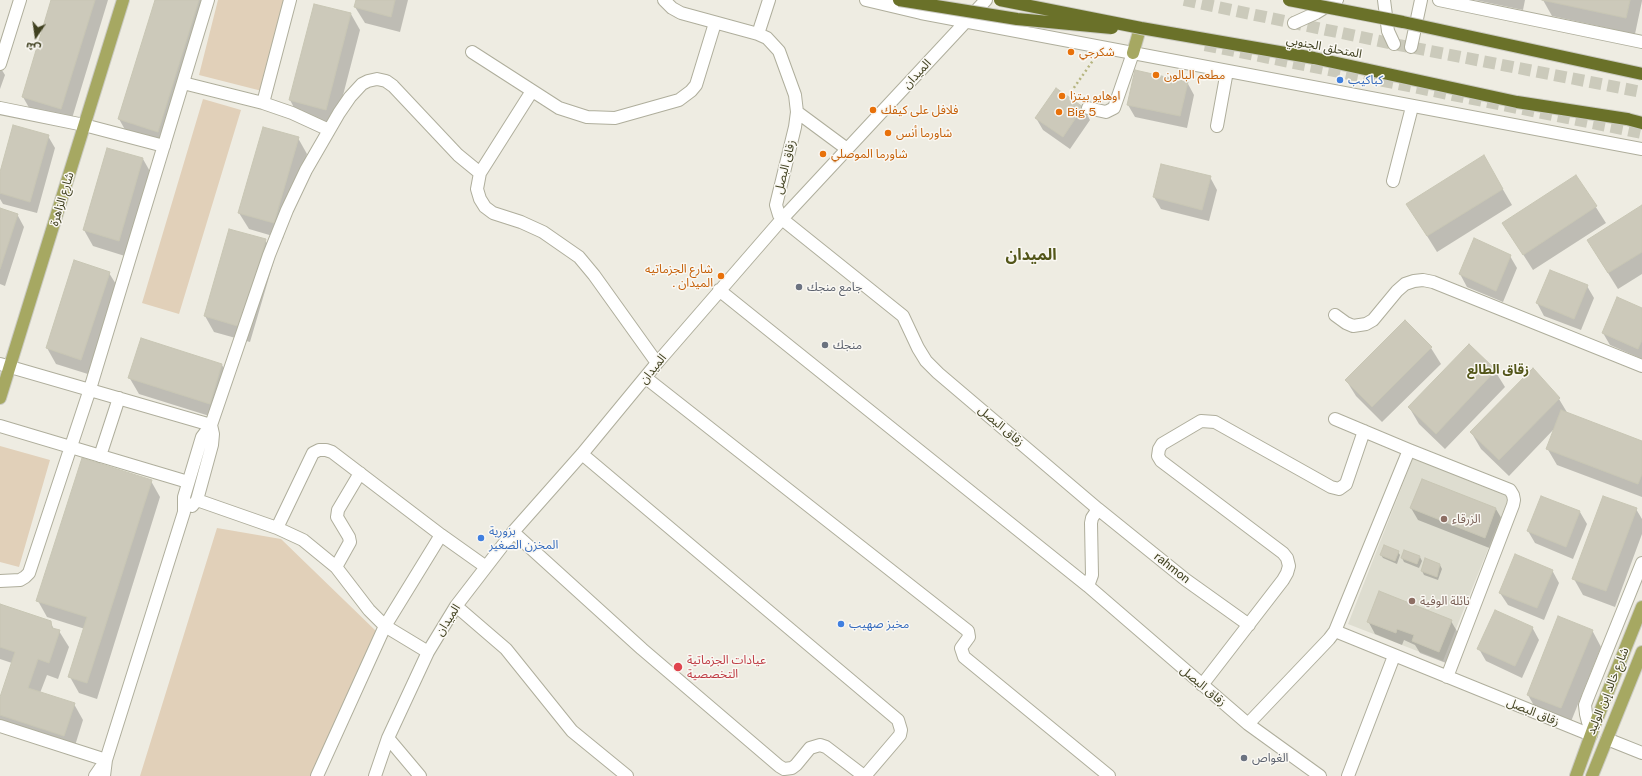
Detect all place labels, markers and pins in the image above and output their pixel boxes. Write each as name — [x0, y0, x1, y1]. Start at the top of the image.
place label: شكرجي — [1079, 45, 1115, 59]
marker: شكرجي — [1066, 47, 1076, 57]
place label: مطعم البالون — [1164, 68, 1225, 82]
marker: مطعم البالون — [1151, 70, 1161, 80]
place label: كباكيب — [1348, 73, 1383, 87]
marker: كباكيب — [1335, 75, 1345, 85]
place label: اوهايو بيتزا — [1070, 89, 1120, 103]
marker: اوهايو بيتزا — [1057, 91, 1067, 101]
place label: فلافل على كيفك — [881, 103, 958, 117]
marker: فلافل على كيفك — [868, 105, 878, 115]
place label: Big 5 — [1067, 105, 1096, 119]
marker: Big 5 — [1054, 107, 1064, 117]
place label: شاورما أنس — [896, 126, 952, 140]
marker: شاورما أنس — [883, 128, 893, 138]
place label: شاورما الموصلي — [831, 147, 908, 161]
marker: شاورما الموصلي — [818, 149, 828, 159]
place label: شارع الجزماتيه . الميدان — [645, 262, 713, 290]
marker: شارع الجزماتيه . الميدان — [716, 271, 726, 281]
place label: جامع منجك — [807, 280, 862, 294]
marker: جامع منجك — [794, 282, 804, 292]
place label: منجك — [833, 338, 862, 352]
marker: منجك — [820, 340, 830, 350]
place label: الزرقاء — [1452, 512, 1481, 526]
marker: الزرقاء — [1439, 514, 1449, 524]
place label: بزورية المخزن الصغير — [489, 524, 558, 552]
marker: بزورية المخزن الصغير — [476, 533, 486, 543]
place label: نائلة الوفية — [1420, 594, 1470, 608]
marker: نائلة الوفية — [1407, 596, 1417, 606]
place label: مخبز صهيب — [849, 617, 909, 631]
marker: مخبز صهيب — [836, 619, 846, 629]
place label: عيادات الجزماتية التخصصية — [687, 653, 766, 681]
marker: عيادات الجزماتية التخصصية — [672, 661, 684, 673]
place label: الغواص — [1252, 751, 1288, 765]
marker: الغواص — [1239, 753, 1249, 763]

